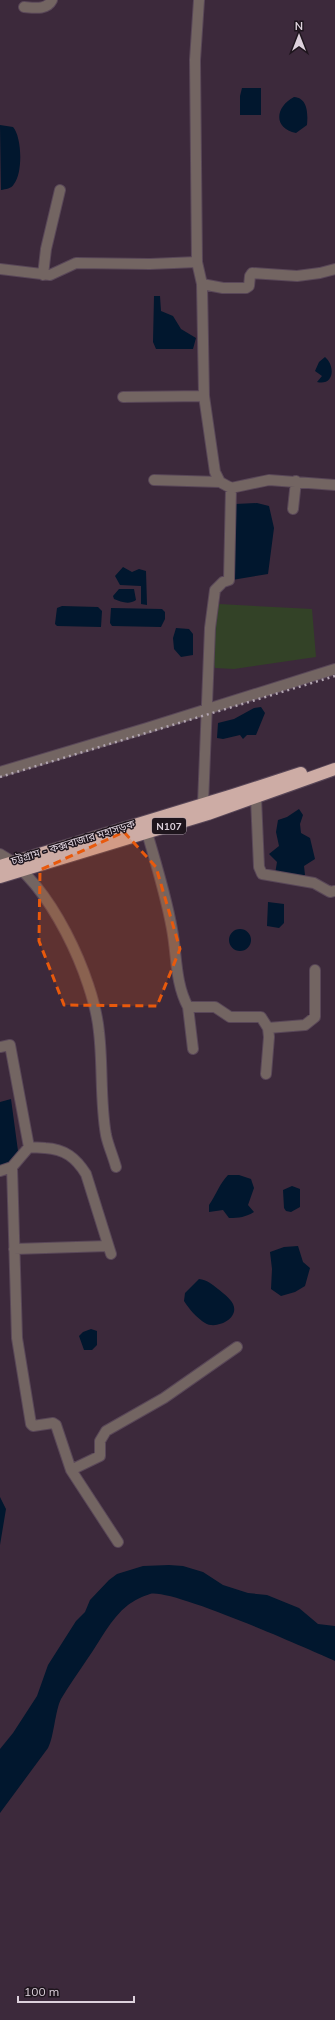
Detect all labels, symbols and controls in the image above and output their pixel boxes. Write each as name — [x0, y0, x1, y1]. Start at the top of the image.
north arrow — [279, 16, 319, 56]
text: N — [295, 19, 303, 33]
street label: চট্টগ্রাম - কক্সবাজার মহাসড়ক — [8, 816, 137, 868]
road number: N107 — [152, 818, 186, 834]
scale bar — [18, 1978, 134, 2004]
text: 100 m — [24, 1984, 59, 1999]

